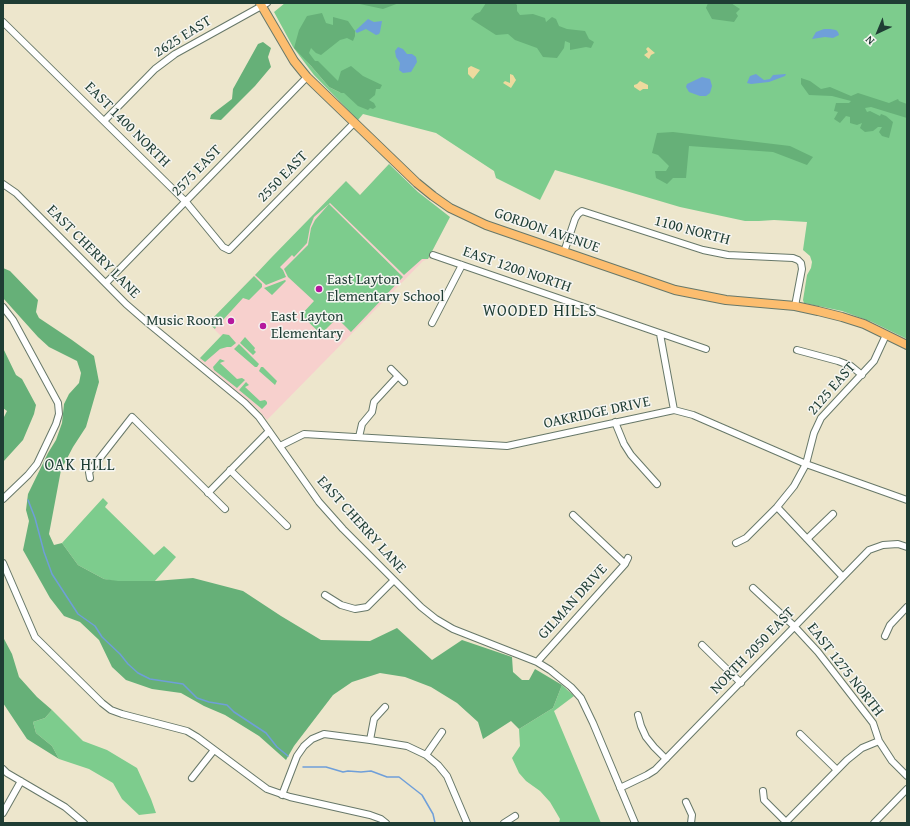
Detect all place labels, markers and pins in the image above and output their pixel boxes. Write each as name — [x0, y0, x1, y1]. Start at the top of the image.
place label: East Layton Elementary School — [327, 271, 445, 306]
marker: East Layton Elementary School — [314, 284, 324, 294]
place label: East Layton Elementary — [271, 308, 344, 343]
place label: Music Room — [146, 312, 223, 330]
marker: Music Room — [226, 316, 236, 326]
marker: East Layton Elementary — [258, 321, 268, 331]

